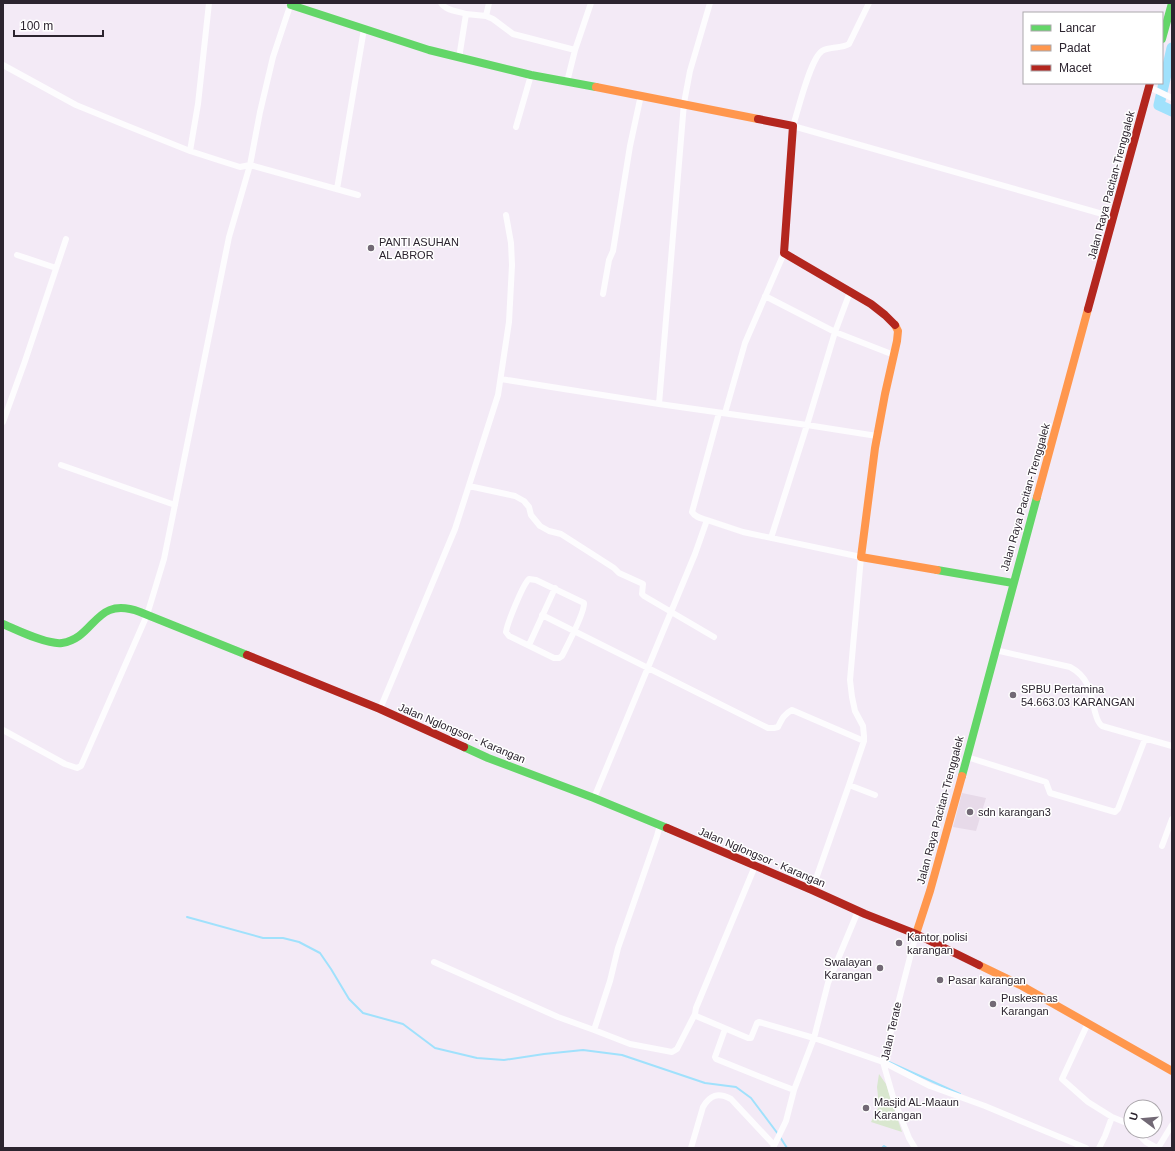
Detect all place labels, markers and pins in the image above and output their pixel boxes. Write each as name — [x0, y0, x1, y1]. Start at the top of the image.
place label: PANTI ASUHAN AL ABROR — [379, 236, 459, 261]
marker: PANTI ASUHAN AL ABROR — [366, 243, 376, 253]
place label: SPBU Pertamina 54.663.03 KARANGAN — [1021, 683, 1135, 708]
marker: SPBU Pertamina 54.663.03 KARANGAN — [1008, 690, 1018, 700]
place label: sdn karangan3 — [978, 806, 1051, 818]
marker: sdn karangan3 — [965, 807, 975, 817]
place label: Kantor polisi karangan — [907, 931, 968, 956]
marker: Kantor polisi karangan — [894, 938, 904, 948]
place label: Swalayan Karangan — [824, 956, 872, 981]
marker: Swalayan Karangan — [875, 963, 885, 973]
place label: Pasar karangan — [948, 974, 1026, 986]
marker: Pasar karangan — [935, 975, 945, 985]
place label: Puskesmas Karangan — [1001, 992, 1058, 1017]
marker: Puskesmas Karangan — [988, 999, 998, 1009]
place label: Masjid AL-Maaun Karangan — [874, 1096, 959, 1121]
marker: Masjid AL-Maaun Karangan — [861, 1103, 871, 1113]

